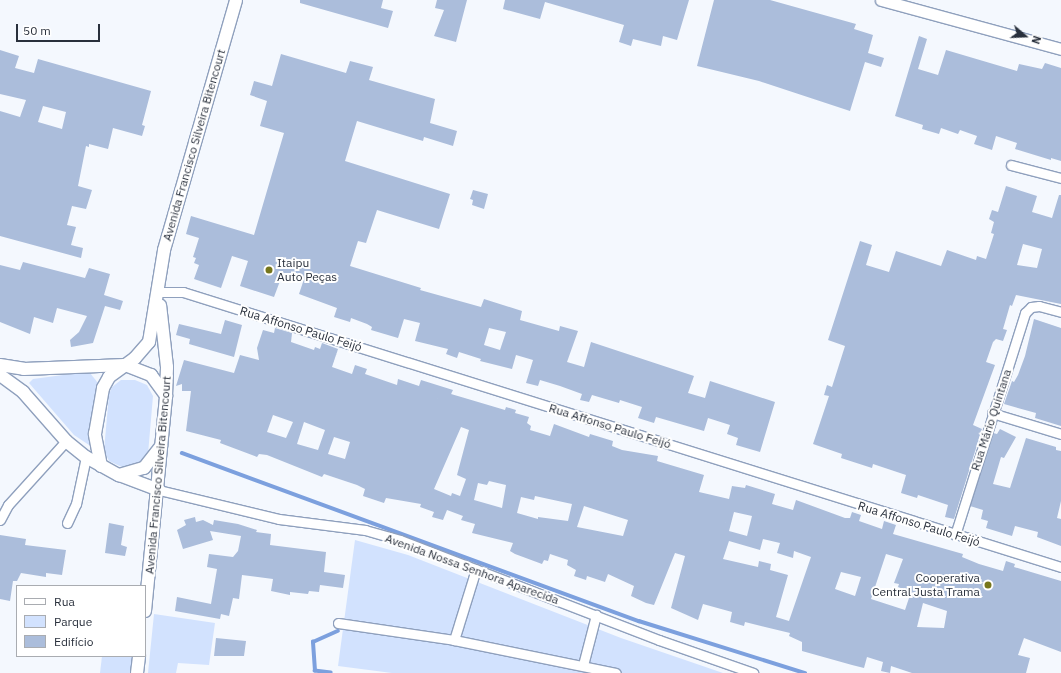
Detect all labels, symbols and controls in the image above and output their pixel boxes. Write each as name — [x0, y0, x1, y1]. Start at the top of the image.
scale bar — [18, 16, 102, 42]
north arrow — [1005, 16, 1045, 56]
text: 50 m — [23, 23, 51, 38]
text: N — [1028, 34, 1044, 46]
street label: Avenida Francisco Silveira Bitencourt — [160, 47, 228, 243]
place label: Itaipu Auto Peças — [277, 256, 337, 284]
marker: Itaipu Auto Peças — [264, 265, 274, 275]
street label: Rua Affonso Paulo Feijó — [238, 304, 364, 354]
street label: Rua Mário Quintana — [968, 367, 1014, 473]
street label: Avenida Francisco Silveira Bitencourt — [142, 375, 174, 575]
street label: Rua Affonso Paulo Feijó — [547, 401, 673, 451]
street label: Rua Affonso Paulo Feijó — [856, 499, 982, 549]
street label: Avenida Nossa Senhora Aparecida — [383, 531, 561, 607]
place label: Cooperativa Central Justa Trama — [872, 571, 980, 599]
marker: Cooperativa Central Justa Trama — [983, 580, 993, 590]
legend — [16, 585, 146, 657]
text: Rua — [54, 594, 75, 609]
text: Parque — [54, 614, 92, 629]
text: Edifício — [54, 634, 93, 649]

